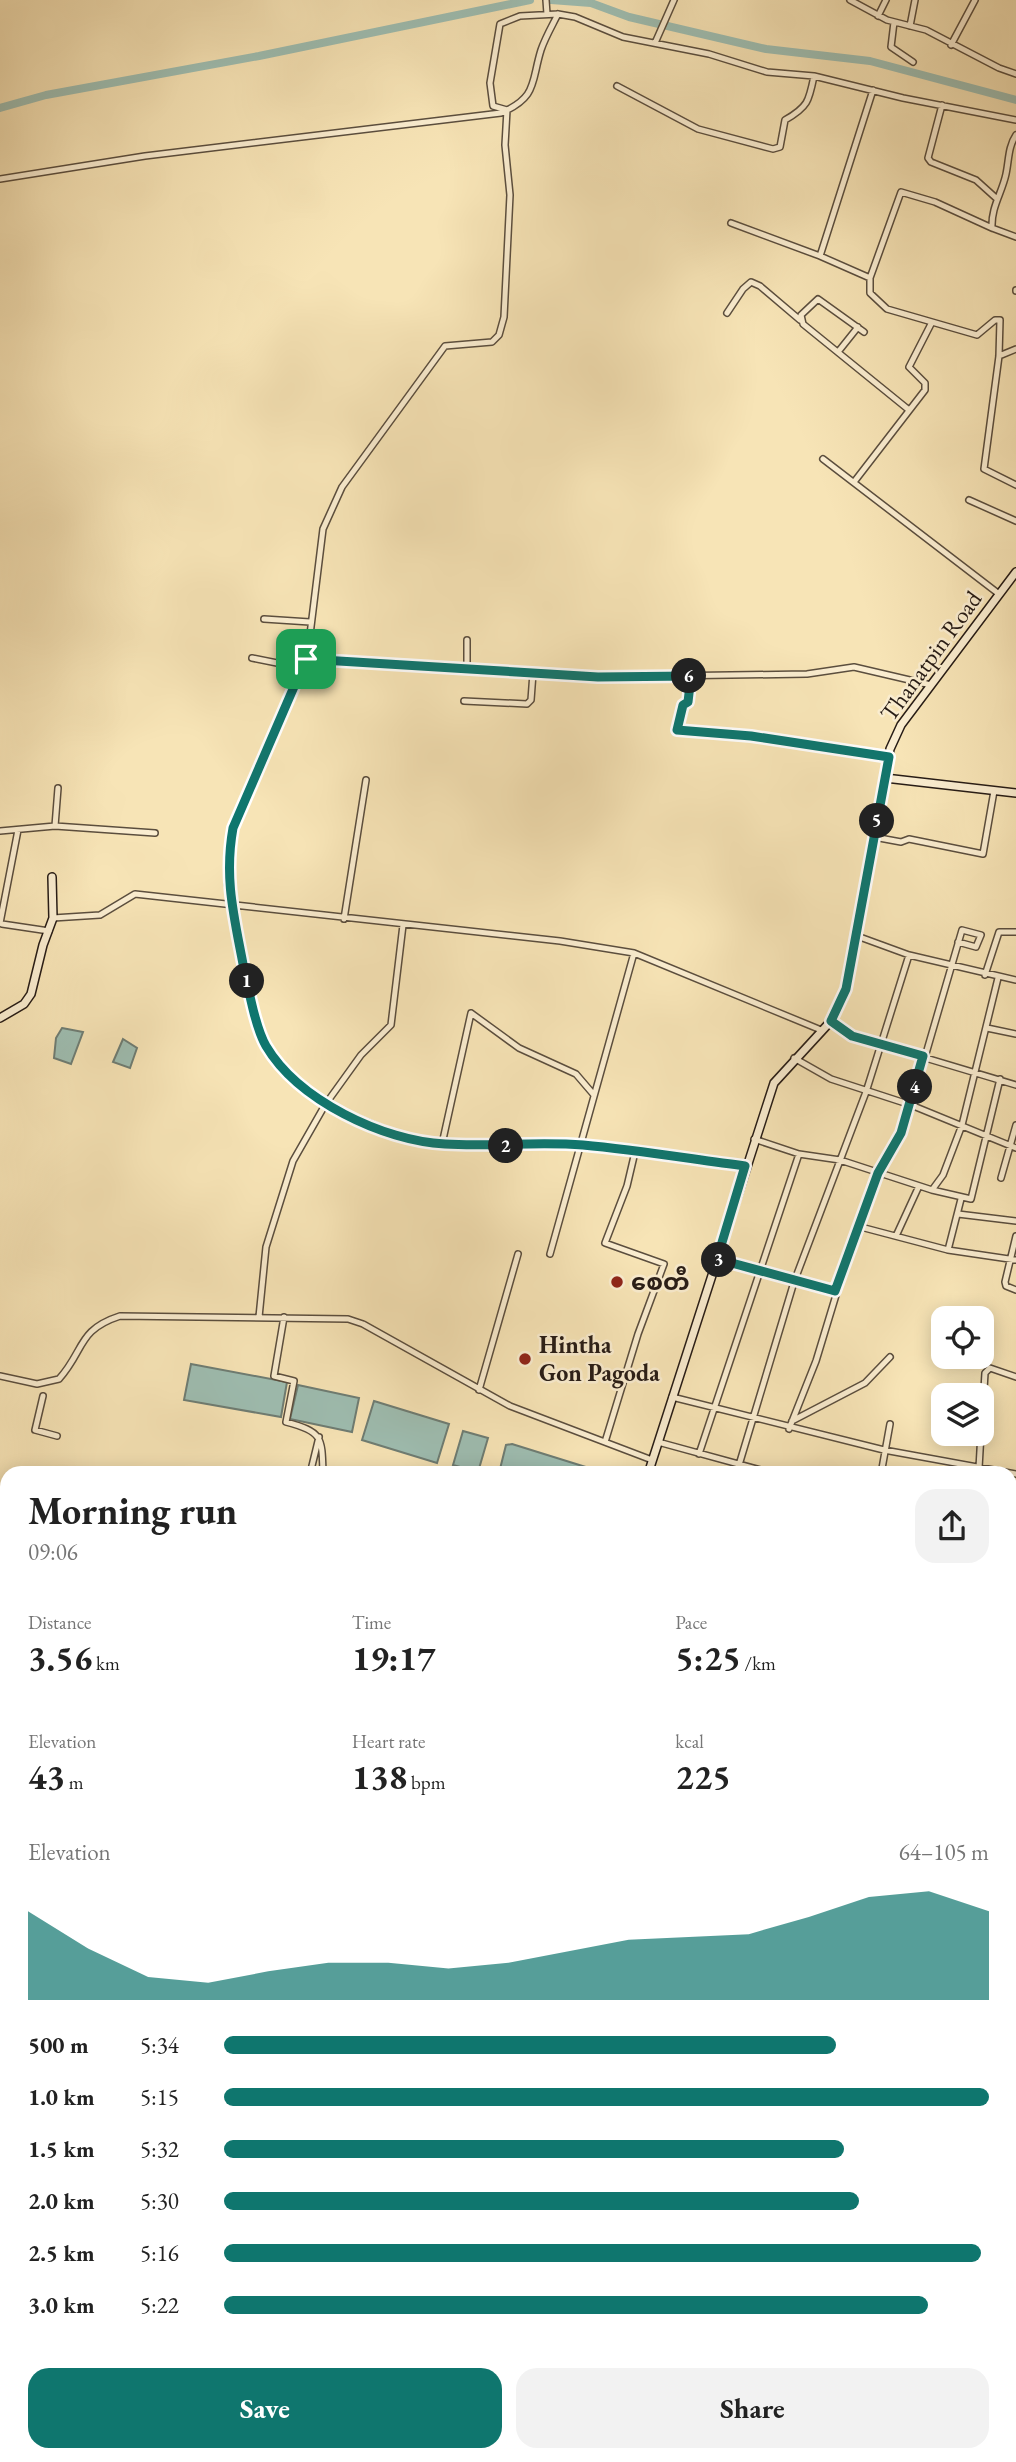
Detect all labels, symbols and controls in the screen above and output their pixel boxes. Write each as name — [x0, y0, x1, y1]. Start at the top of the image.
street label: Thanatpin Road — [873, 584, 989, 727]
pin — [276, 629, 336, 689]
icon: arrive — [287, 640, 325, 678]
pin: 6 — [672, 658, 706, 694]
text: 6 — [683, 663, 694, 688]
pin: 5 — [860, 804, 894, 838]
text: 5 — [871, 808, 882, 833]
pin: 1 — [230, 964, 264, 998]
text: 1 — [241, 968, 252, 993]
pin: 4 — [898, 1070, 932, 1104]
text: 4 — [909, 1074, 920, 1099]
pin: 2 — [489, 1128, 524, 1164]
text: 2 — [500, 1133, 511, 1158]
pin: 3 — [702, 1242, 736, 1278]
text: 3 — [713, 1247, 724, 1272]
place label: စေတီ — [631, 1266, 690, 1297]
marker: စေတီ — [609, 1274, 625, 1290]
map controls — [931, 1306, 994, 1446]
button: locate — [931, 1306, 994, 1369]
place label: Hintha Gon Pagoda — [539, 1329, 660, 1389]
marker: Hintha Gon Pagoda — [517, 1351, 533, 1367]
button: layers — [931, 1383, 994, 1446]
text: Morning run — [28, 1486, 237, 1535]
button: share — [915, 1489, 989, 1563]
text: 09:06 — [28, 1537, 78, 1567]
text: Distance — [28, 1610, 91, 1635]
text: Time — [352, 1610, 391, 1635]
text: Pace — [675, 1610, 707, 1635]
text: 3.56 — [28, 1635, 92, 1680]
text: 19:17 — [352, 1635, 436, 1680]
text: 5:25 — [675, 1635, 741, 1680]
text: km — [92, 1651, 120, 1676]
text: /km — [741, 1651, 776, 1676]
text: Elevation — [28, 1729, 96, 1754]
text: Heart rate — [352, 1729, 425, 1754]
text: kcal — [675, 1729, 704, 1754]
text: 43 — [28, 1754, 65, 1799]
text: 138 — [352, 1754, 407, 1799]
text: 225 — [675, 1754, 731, 1799]
text: m — [65, 1770, 84, 1795]
text: bpm — [407, 1770, 445, 1795]
text: Elevation — [28, 1837, 111, 1867]
text: 64–105 m — [899, 1837, 989, 1867]
text: 500 m — [28, 2030, 89, 2060]
text: 5:34 — [140, 2030, 179, 2060]
text: 1.0 km — [28, 2082, 95, 2112]
text: 5:15 — [140, 2082, 179, 2112]
text: 1.5 km — [28, 2134, 95, 2164]
text: 5:32 — [140, 2134, 179, 2164]
text: 2.0 km — [28, 2186, 95, 2216]
text: 5:30 — [140, 2186, 179, 2216]
text: 2.5 km — [28, 2238, 95, 2268]
text: 5:16 — [140, 2238, 179, 2268]
text: 3.0 km — [28, 2290, 95, 2320]
text: 5:22 — [140, 2290, 179, 2320]
button: Save — [28, 2368, 502, 2448]
button: Share — [516, 2368, 989, 2448]

